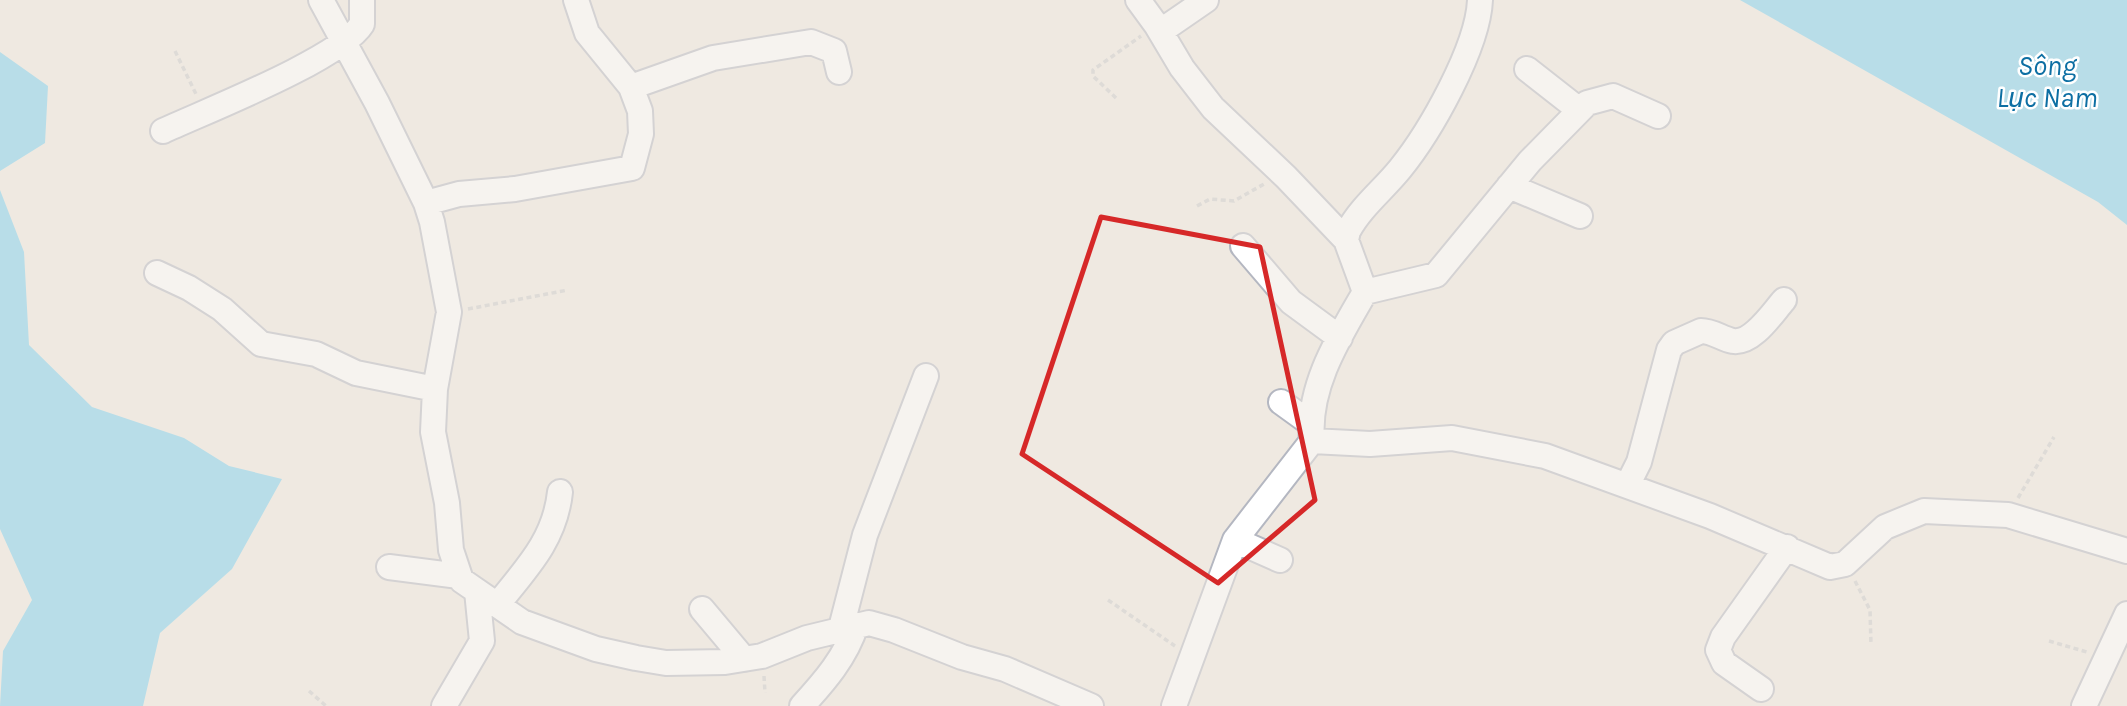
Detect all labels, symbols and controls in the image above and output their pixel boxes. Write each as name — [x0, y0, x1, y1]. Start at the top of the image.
water label: Sông Lục Nam — [1996, 49, 2098, 114]

